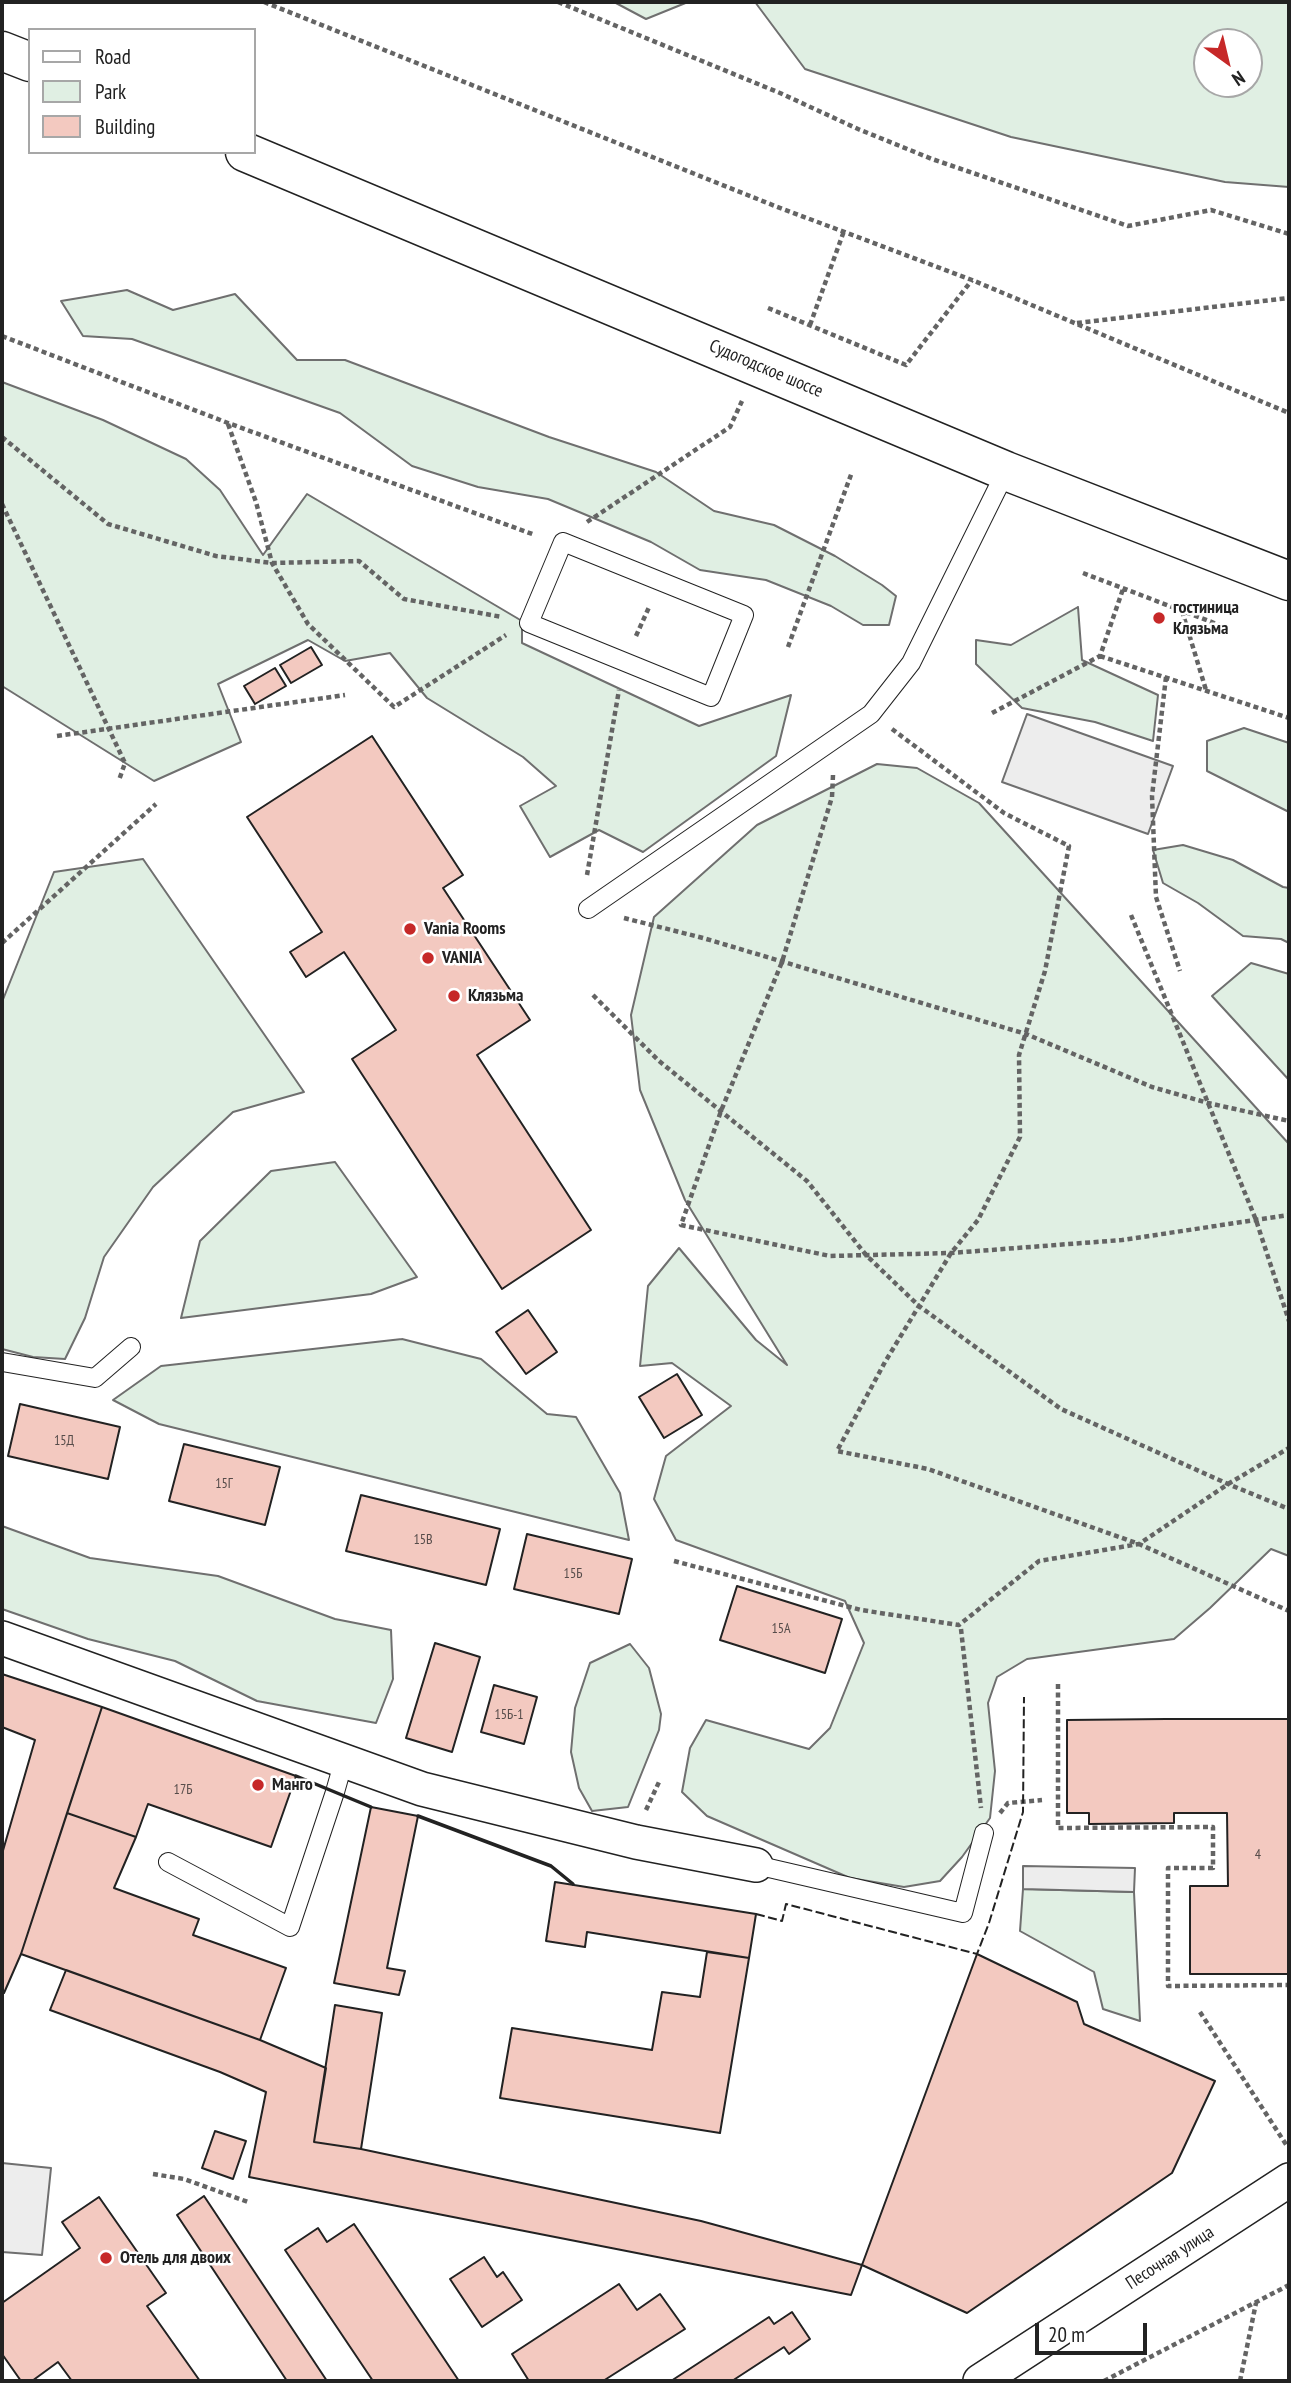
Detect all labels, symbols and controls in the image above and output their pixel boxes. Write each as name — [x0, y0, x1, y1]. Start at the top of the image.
legend — [28, 28, 256, 154]
north arrow — [1193, 28, 1263, 98]
text: Road — [95, 43, 131, 70]
text: N — [1228, 66, 1250, 92]
text: Park — [95, 78, 126, 105]
text: Building — [95, 113, 155, 140]
street label: Судогодское шоссе — [706, 335, 826, 403]
place label: гостиница Клязьма — [1173, 597, 1239, 640]
marker: гостиница Клязьма — [1151, 610, 1167, 626]
place label: Vania Rooms — [424, 918, 505, 940]
marker: Vania Rooms — [402, 921, 418, 937]
place label: VANIA — [442, 947, 482, 969]
marker: VANIA — [420, 950, 436, 966]
place label: Клязьма — [468, 985, 523, 1007]
marker: Клязьма — [446, 988, 462, 1004]
house number: 15Д — [54, 1433, 74, 1449]
house number: 15Г — [215, 1476, 233, 1492]
house number: 15В — [413, 1532, 433, 1548]
house number: 15Б — [564, 1566, 582, 1582]
house number: 15А — [771, 1621, 791, 1637]
house number: 15Б-1 — [494, 1707, 524, 1723]
place label: Манго — [272, 1774, 313, 1796]
marker: Манго — [250, 1777, 266, 1793]
house number: 17Б — [174, 1782, 192, 1798]
house number: 4 — [1255, 1847, 1261, 1863]
street label: Песочная улица — [1122, 2222, 1218, 2294]
place label: Отель для двоих — [120, 2247, 231, 2269]
marker: Отель для двоих — [98, 2250, 114, 2266]
scale bar — [1039, 2310, 1151, 2354]
text: 20 m — [1048, 2321, 1085, 2348]

